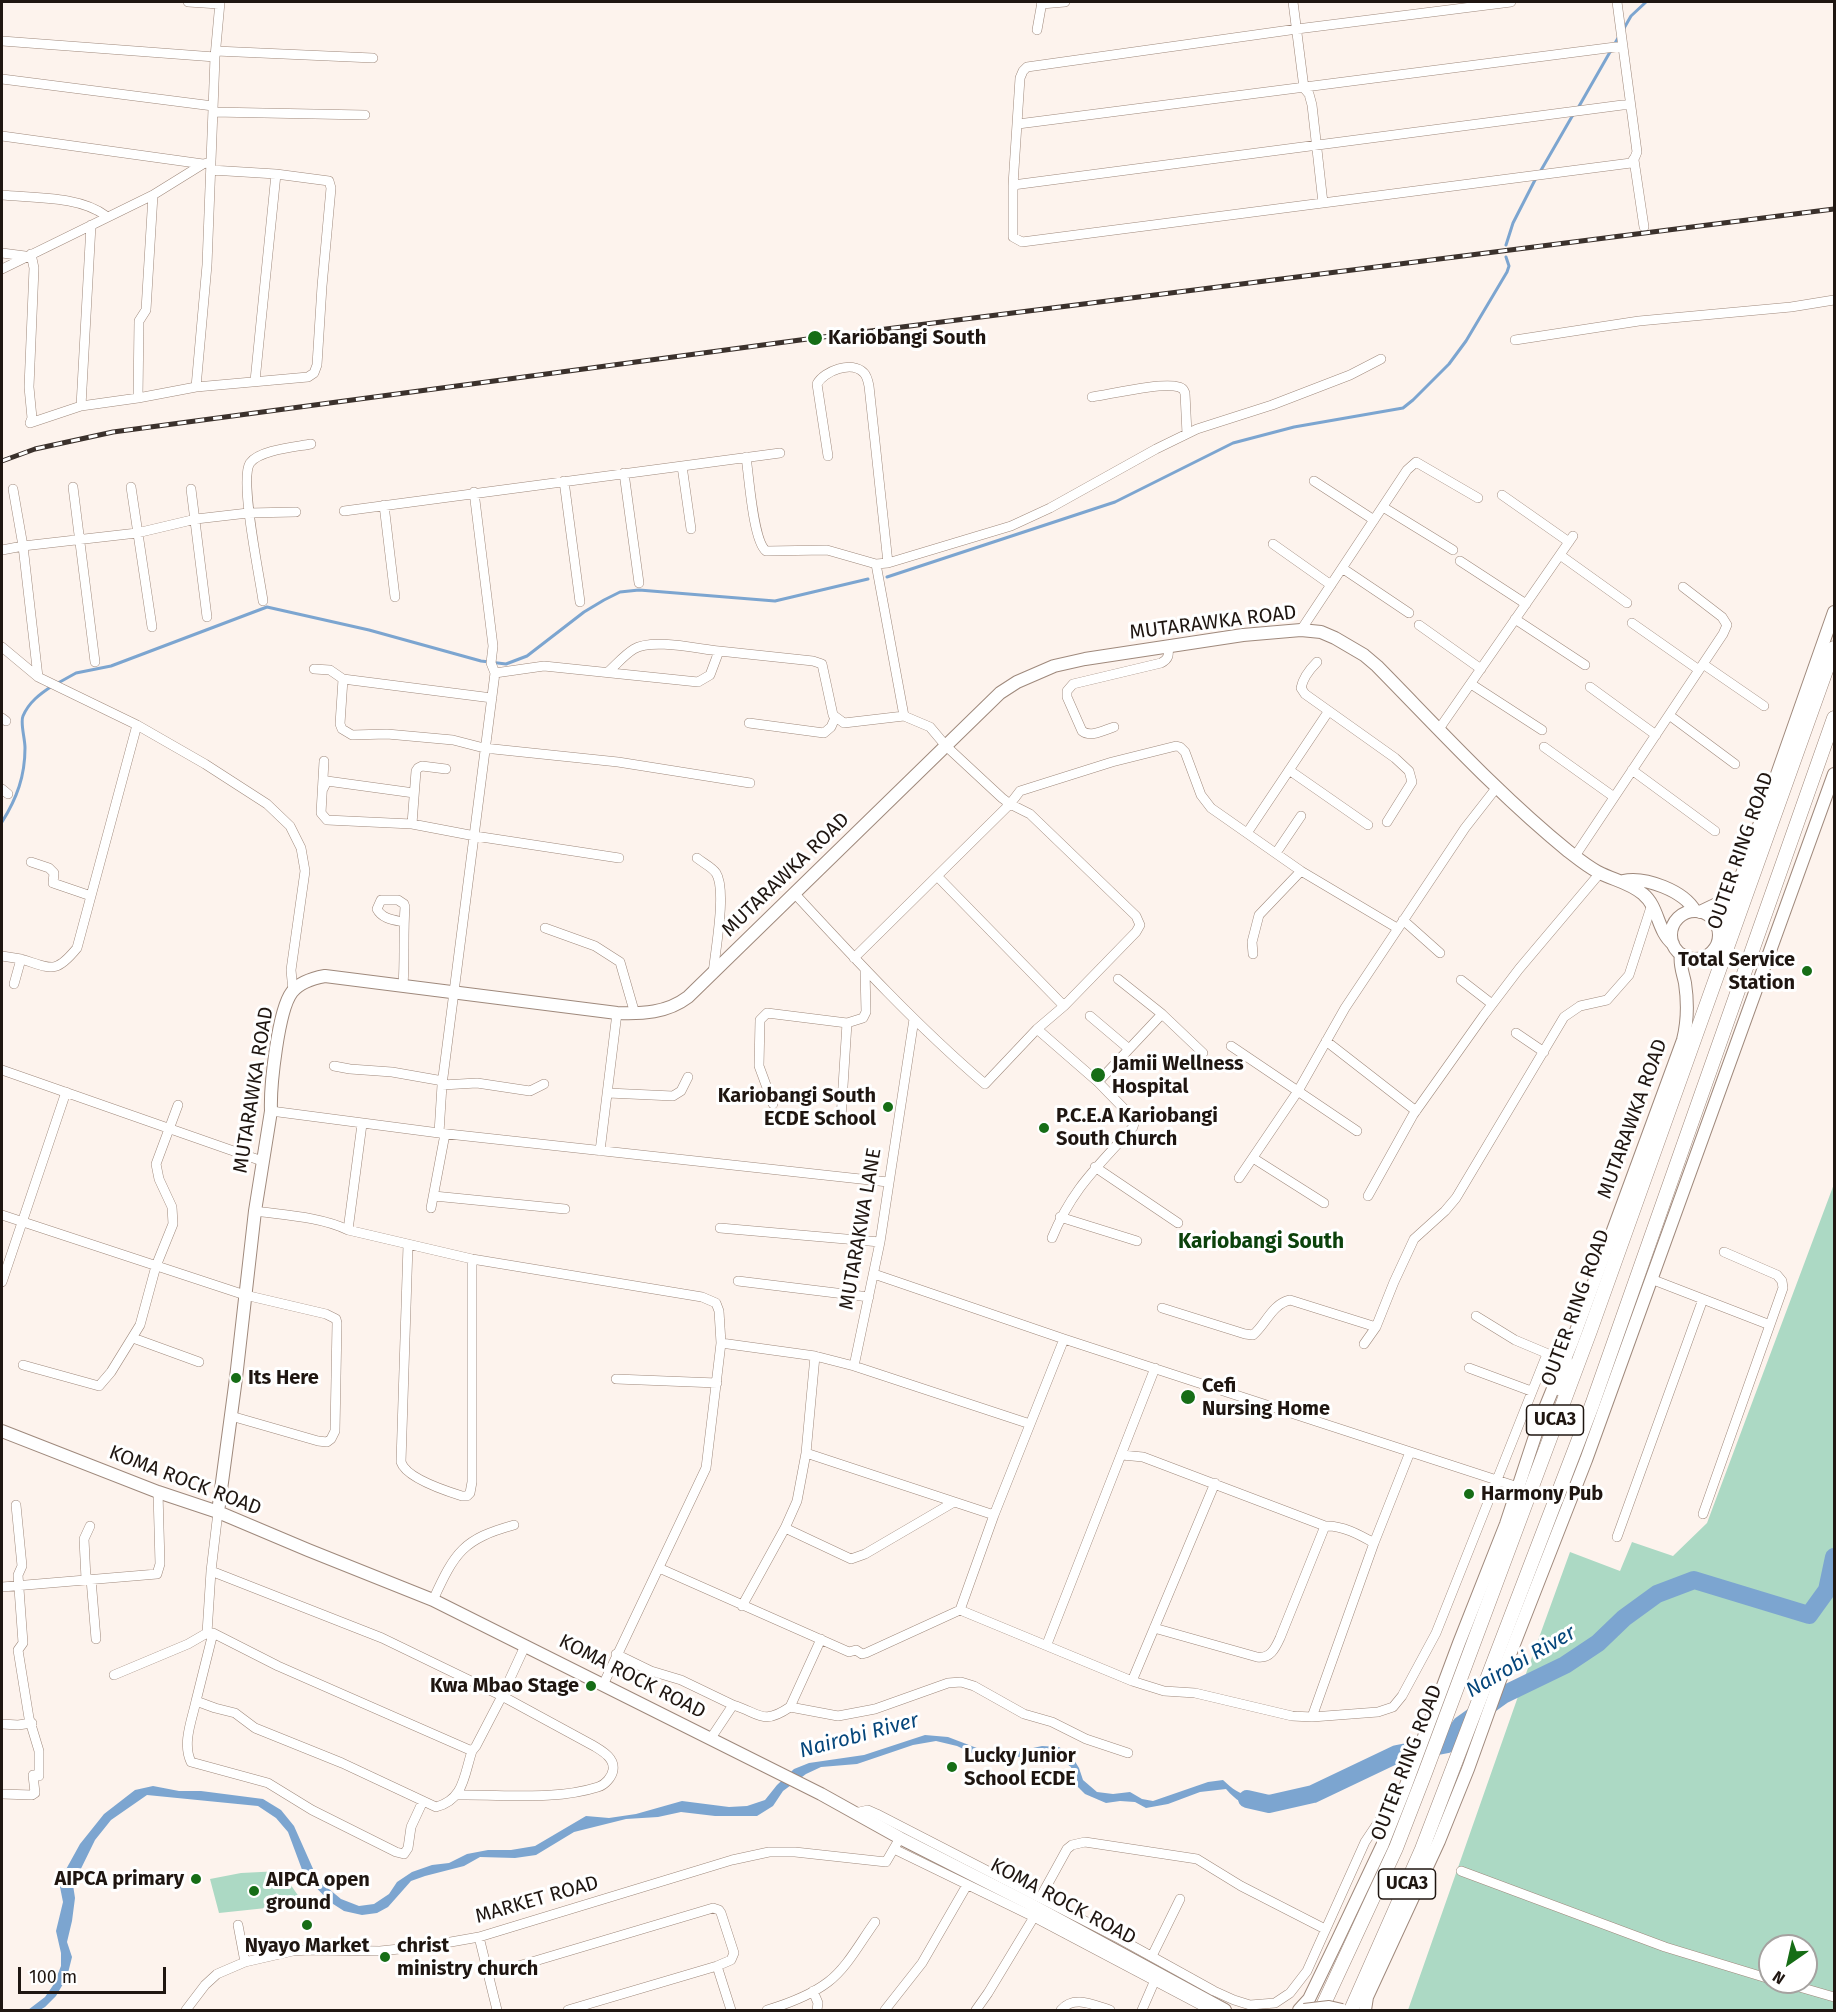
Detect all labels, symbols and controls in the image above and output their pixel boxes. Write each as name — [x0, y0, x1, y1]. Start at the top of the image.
place label: Kariobangi South — [828, 326, 986, 350]
marker: Kariobangi South — [806, 329, 824, 347]
street label: MUTARAWKA ROAD — [1128, 601, 1298, 645]
street label: OUTER RING ROAD — [1703, 769, 1779, 933]
street label: MUTARAWKA ROAD — [717, 808, 855, 942]
place label: Total Service Station — [1678, 948, 1795, 995]
marker: Total Service Station — [1800, 964, 1814, 978]
street label: MUTARAWKA ROAD — [229, 1005, 279, 1175]
street label: MUTARAWKA ROAD — [1593, 1036, 1673, 1202]
place label: Jamii Wellness Hospital — [1112, 1052, 1244, 1099]
marker: Jamii Wellness Hospital — [1089, 1066, 1107, 1084]
place label: Kariobangi South ECDE School — [718, 1084, 876, 1131]
marker: Kariobangi South ECDE School — [881, 1100, 895, 1114]
place label: P.C.E.A Kariobangi South Church — [1056, 1104, 1218, 1151]
marker: P.C.E.A Kariobangi South Church — [1037, 1121, 1051, 1135]
street label: MUTARAKWA LANE — [835, 1146, 887, 1312]
street label: OUTER RING ROAD — [1537, 1226, 1615, 1390]
district label: Kariobangi South — [1178, 1229, 1344, 1255]
place label: Its Here — [248, 1366, 319, 1390]
marker: Its Here — [229, 1371, 243, 1385]
place label: Cefi Nursing Home — [1202, 1374, 1330, 1421]
marker: Cefi Nursing Home — [1179, 1388, 1197, 1406]
road number: UCA3 — [1526, 1405, 1584, 1435]
street label: KOMA ROCK ROAD — [105, 1441, 265, 1521]
place label: Harmony Pub — [1481, 1482, 1603, 1506]
marker: Harmony Pub — [1462, 1487, 1476, 1501]
water label: Nairobi River — [1462, 1620, 1580, 1704]
street label: KOMA ROCK ROAD — [555, 1630, 709, 1724]
place label: Kwa Mbao Stage — [430, 1674, 579, 1698]
marker: Kwa Mbao Stage — [584, 1679, 598, 1693]
street label: OUTER RING ROAD — [1366, 1682, 1448, 1844]
water label: Nairobi River — [797, 1708, 921, 1764]
place label: Lucky Junior School ECDE — [964, 1744, 1076, 1791]
marker: Lucky Junior School ECDE — [945, 1760, 959, 1774]
street label: KOMA ROCK ROAD — [986, 1854, 1140, 1950]
place label: AIPCA primary — [54, 1867, 184, 1891]
place label: AIPCA open ground — [266, 1868, 370, 1915]
road number: UCA3 — [1378, 1869, 1436, 1899]
street label: MARKET ROAD — [473, 1871, 601, 1929]
marker: AIPCA primary — [189, 1872, 203, 1886]
marker: AIPCA open ground — [247, 1884, 261, 1898]
marker: Nyayo Market — [300, 1918, 314, 1932]
place label: Nyayo Market — [245, 1934, 369, 1958]
place label: christ ministry church — [397, 1934, 538, 1981]
north arrow — [1758, 1934, 1818, 1994]
marker: christ ministry church — [378, 1950, 392, 1964]
scale bar — [21, 1955, 170, 1993]
text: 100 m — [29, 1966, 77, 1988]
text: N — [1769, 1967, 1788, 1989]

